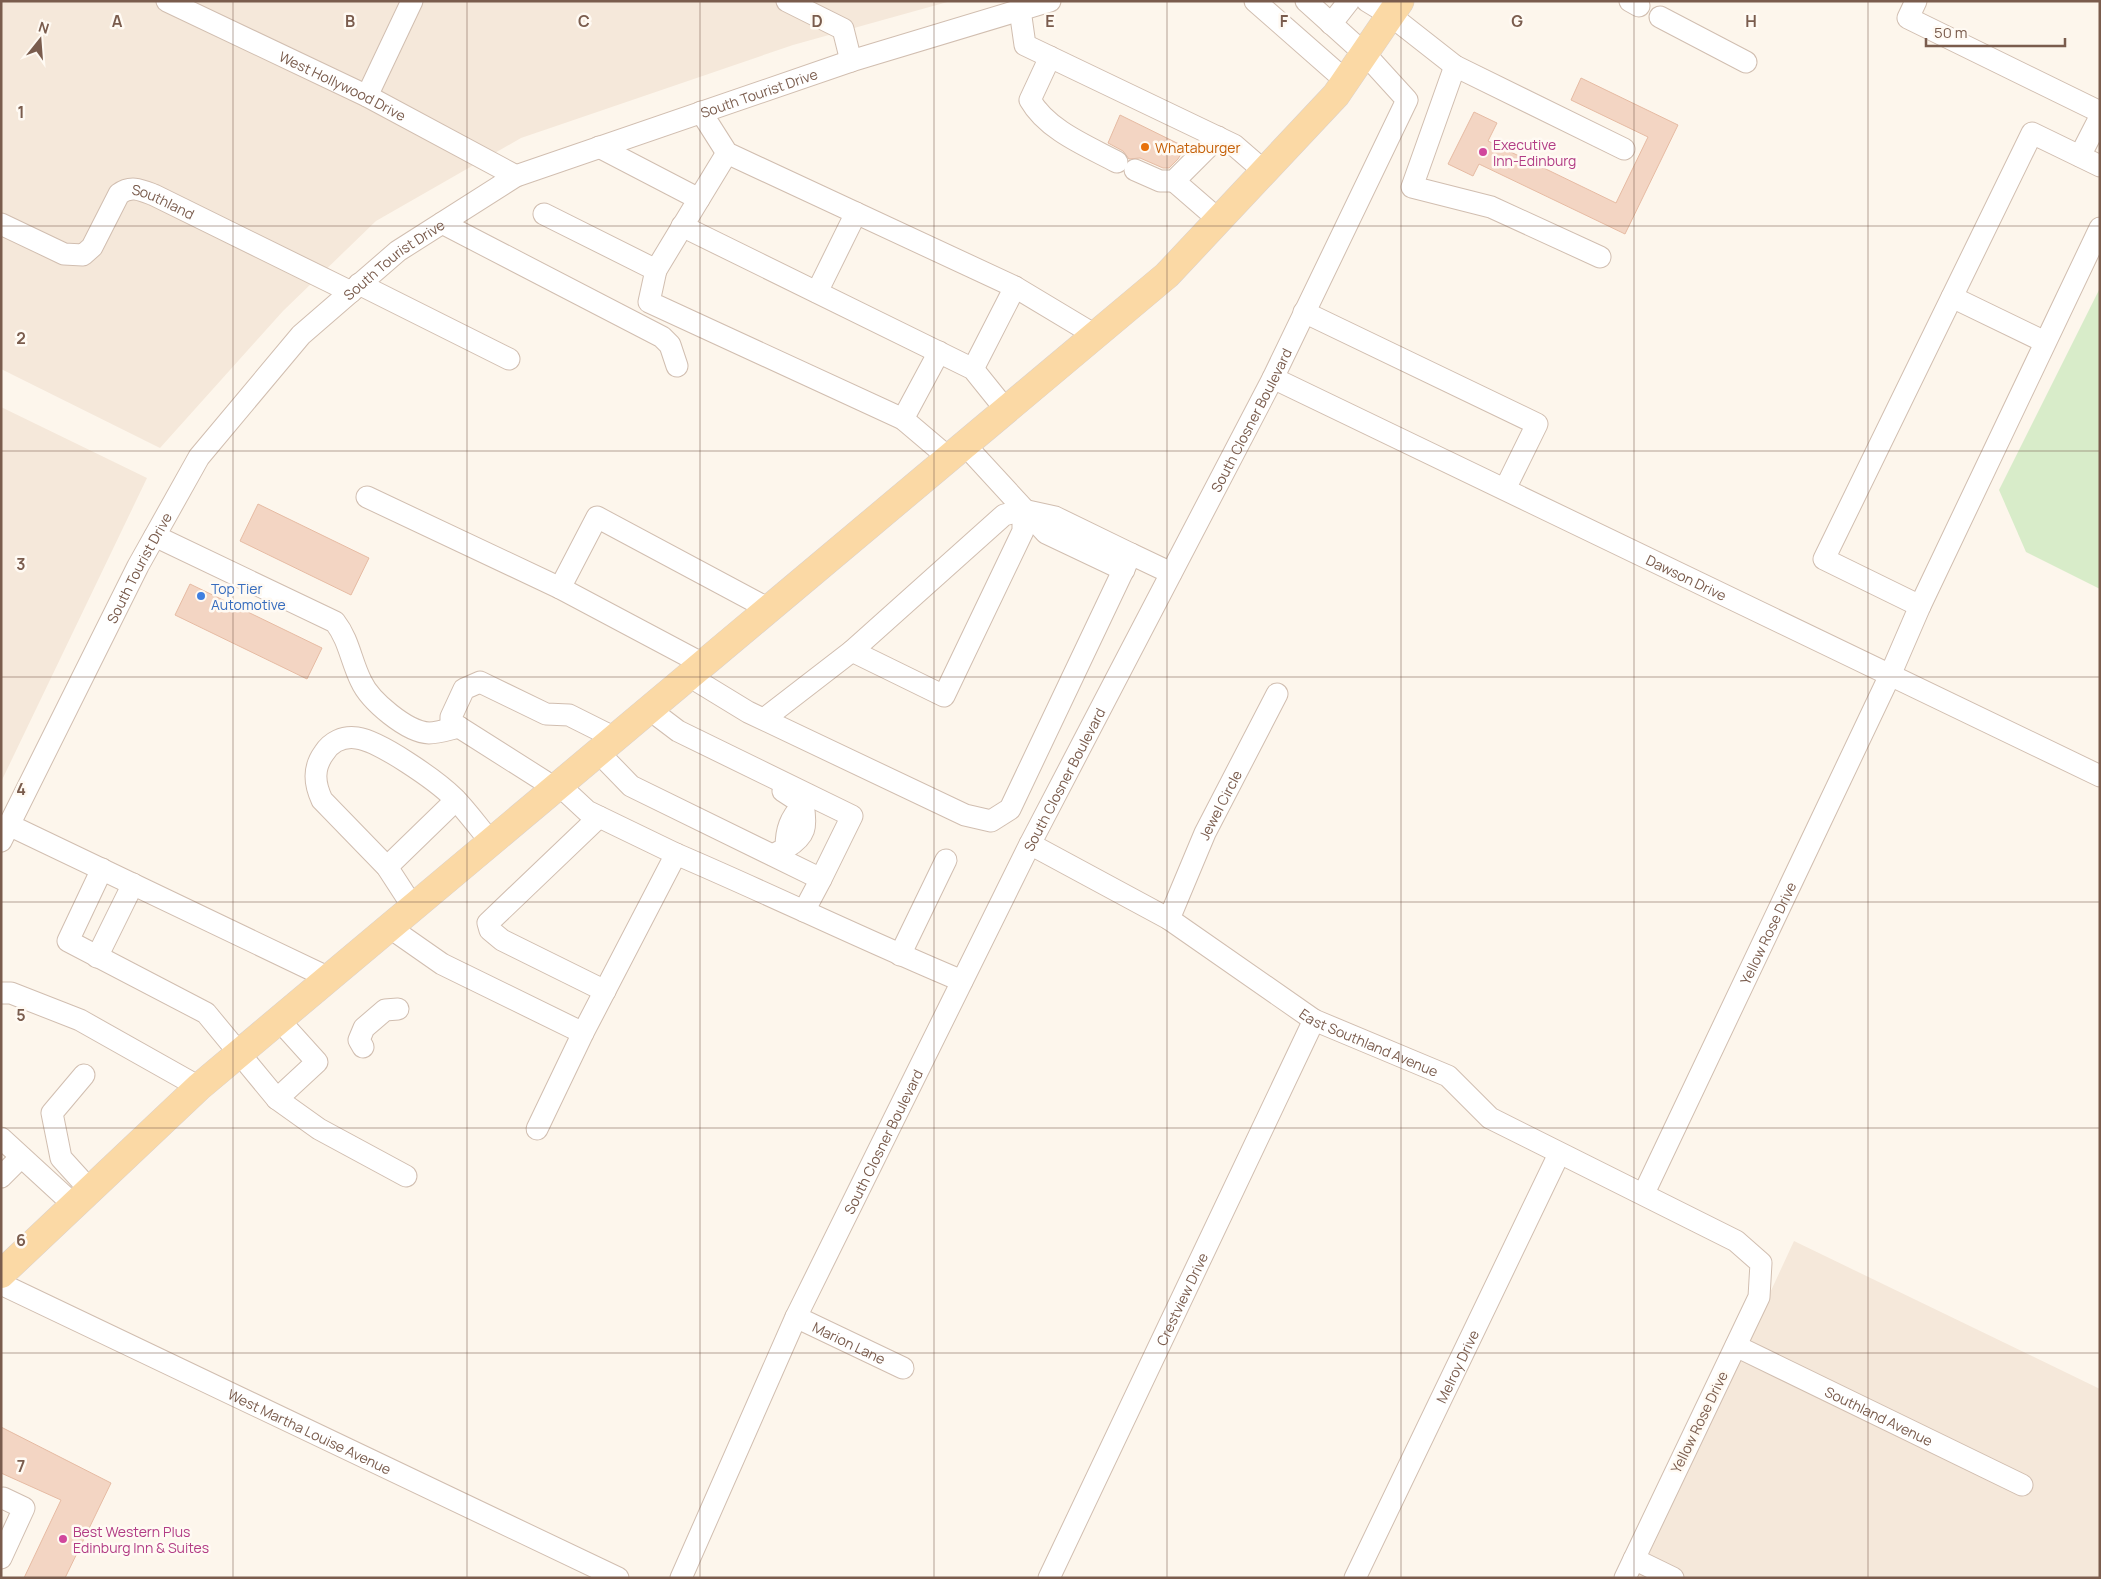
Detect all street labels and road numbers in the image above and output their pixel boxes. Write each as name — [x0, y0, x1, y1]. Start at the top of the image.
street label: West Hollywood Drive — [276, 46, 409, 125]
street label: South Tourist Drive — [698, 64, 820, 122]
street label: Southland — [131, 179, 198, 223]
street label: South Tourist Drive — [339, 215, 448, 304]
street label: South Closner Boulevard — [1206, 345, 1296, 495]
street label: South Tourist Drive — [102, 509, 176, 626]
street label: Dawson Drive — [1643, 550, 1730, 604]
street label: South Closner Boulevard — [1019, 704, 1109, 854]
street label: Jewel Circle — [1194, 766, 1246, 843]
street label: Yellow Rose Drive — [1735, 879, 1800, 987]
street label: East Southland Avenue — [1296, 1003, 1441, 1080]
street label: South Closner Boulevard — [839, 1066, 927, 1217]
street label: Crestview Drive — [1151, 1249, 1212, 1348]
street label: Marion Lane — [810, 1317, 889, 1368]
street label: Melroy Drive — [1431, 1326, 1483, 1406]
street label: Yellow Rose Drive — [1666, 1368, 1732, 1476]
street label: Southland Avenue — [1822, 1381, 1936, 1450]
street label: West Martha Louise Avenue — [225, 1384, 395, 1478]

